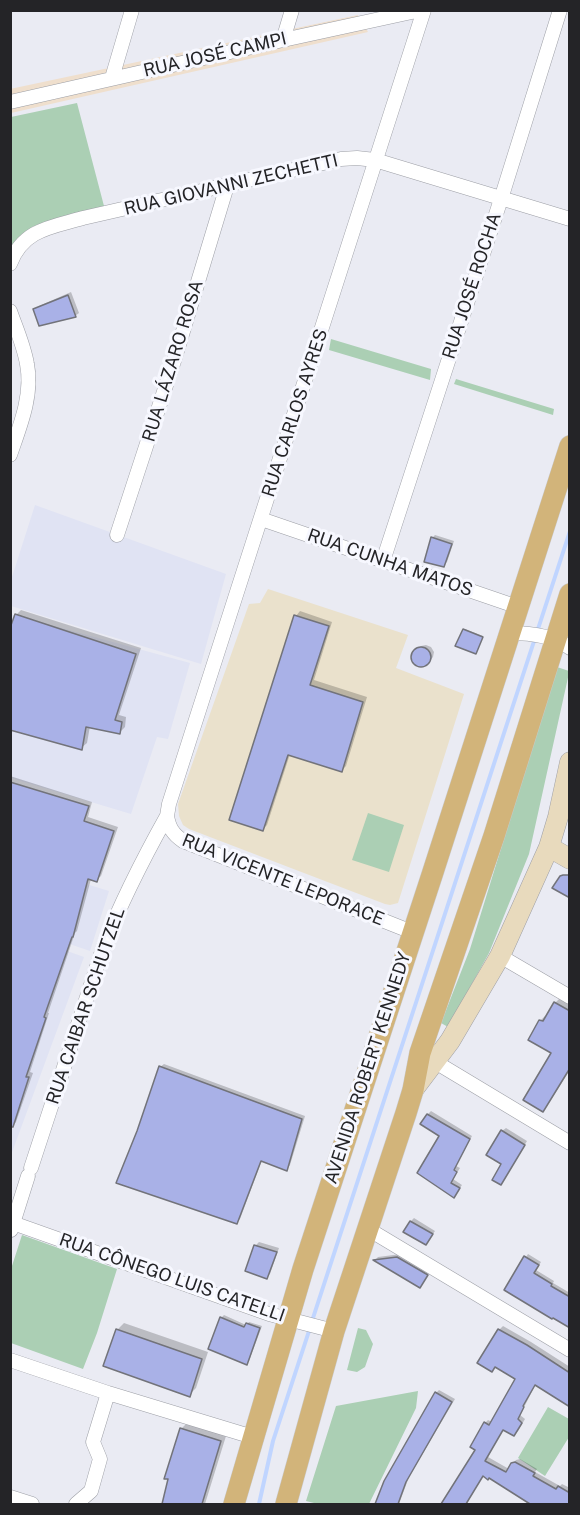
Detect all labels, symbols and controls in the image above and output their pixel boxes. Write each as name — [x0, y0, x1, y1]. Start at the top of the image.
street label: RUA JOSÉ CAMPI — [141, 28, 289, 82]
street label: RUA GIOVANNI ZECHETTI — [122, 150, 340, 220]
street label: RUA JOSÉ ROCHA — [438, 210, 506, 362]
street label: RUA LÁZARO ROSA — [138, 277, 208, 445]
street label: RUA CARLOS AYRES — [258, 326, 332, 500]
street label: RUA CUNHA MATOS — [305, 525, 475, 601]
street label: RUA VICENTE LEPORACE — [179, 830, 387, 930]
street label: RUA CAIBAR SCHUTZEL — [42, 905, 130, 1107]
street label: AVENIDA ROBERT KENNEDY — [320, 949, 416, 1187]
street label: RUA CÔNEGO LUIS CATELLI — [56, 1229, 288, 1327]

